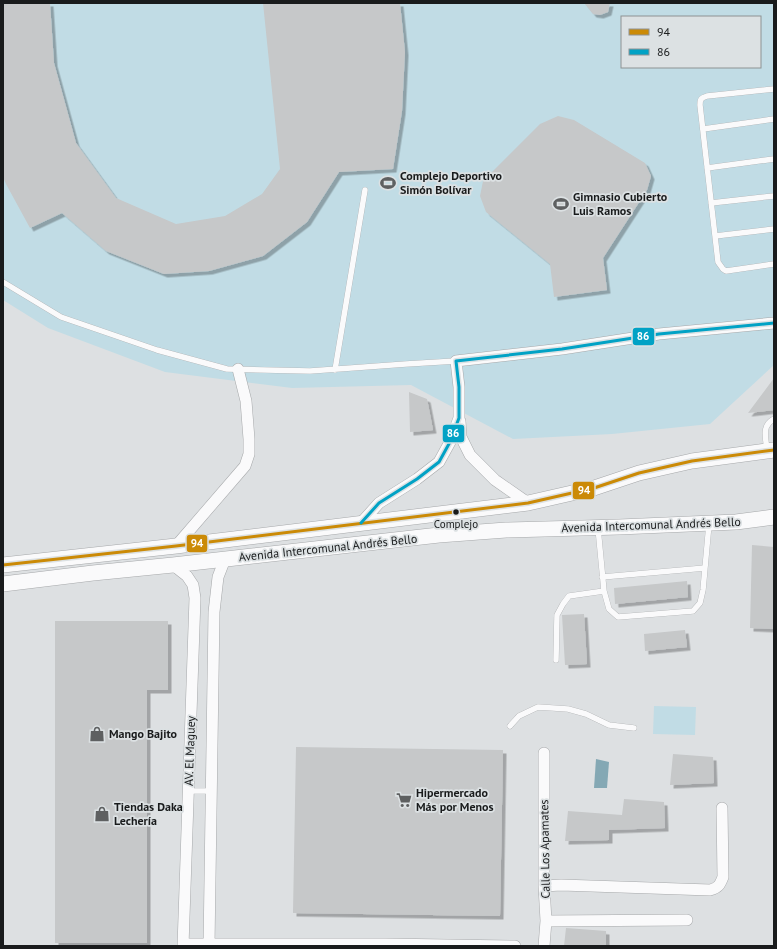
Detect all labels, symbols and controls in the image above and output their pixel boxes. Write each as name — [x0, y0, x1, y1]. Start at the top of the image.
legend — [621, 16, 761, 68]
text: 94 — [657, 24, 671, 39]
text: 86 — [657, 44, 670, 59]
place label: Complejo Deportivo Simón Bolívar — [400, 168, 503, 197]
sports icon: Complejo Deportivo Simón Bolívar — [379, 174, 397, 192]
place label: Gimnasio Cubierto Luis Ramos — [573, 189, 668, 218]
sports icon: Gimnasio Cubierto Luis Ramos — [552, 195, 570, 213]
line badge: 86 — [632, 327, 655, 346]
text: 86 — [637, 329, 649, 343]
line badge: 86 — [442, 424, 465, 443]
text: 86 — [447, 426, 459, 440]
line badge: 94 — [572, 481, 595, 500]
text: 94 — [578, 483, 591, 497]
marker: Complejo — [451, 507, 461, 517]
street label: Avenida Intercomunal Andrés Bello — [561, 514, 741, 535]
place label: Complejo — [434, 517, 478, 531]
street label: Avenida Intercomunal Andrés Bello — [238, 531, 418, 564]
line badge: 94 — [186, 534, 208, 553]
text: 94 — [191, 536, 204, 550]
street label: AV. El Maguey — [181, 715, 198, 786]
shop icon: Mango Bajito — [88, 725, 106, 743]
place label: Mango Bajito — [109, 726, 178, 741]
place label: Hipermercado Más por Menos — [416, 785, 494, 814]
supermarket icon: Hipermercado Más por Menos — [395, 791, 413, 809]
place label: Tiendas Daka Lechería — [114, 799, 183, 828]
street label: Calle Los Apamates — [536, 799, 553, 899]
shop icon: Tiendas Daka Lechería — [93, 805, 111, 823]

